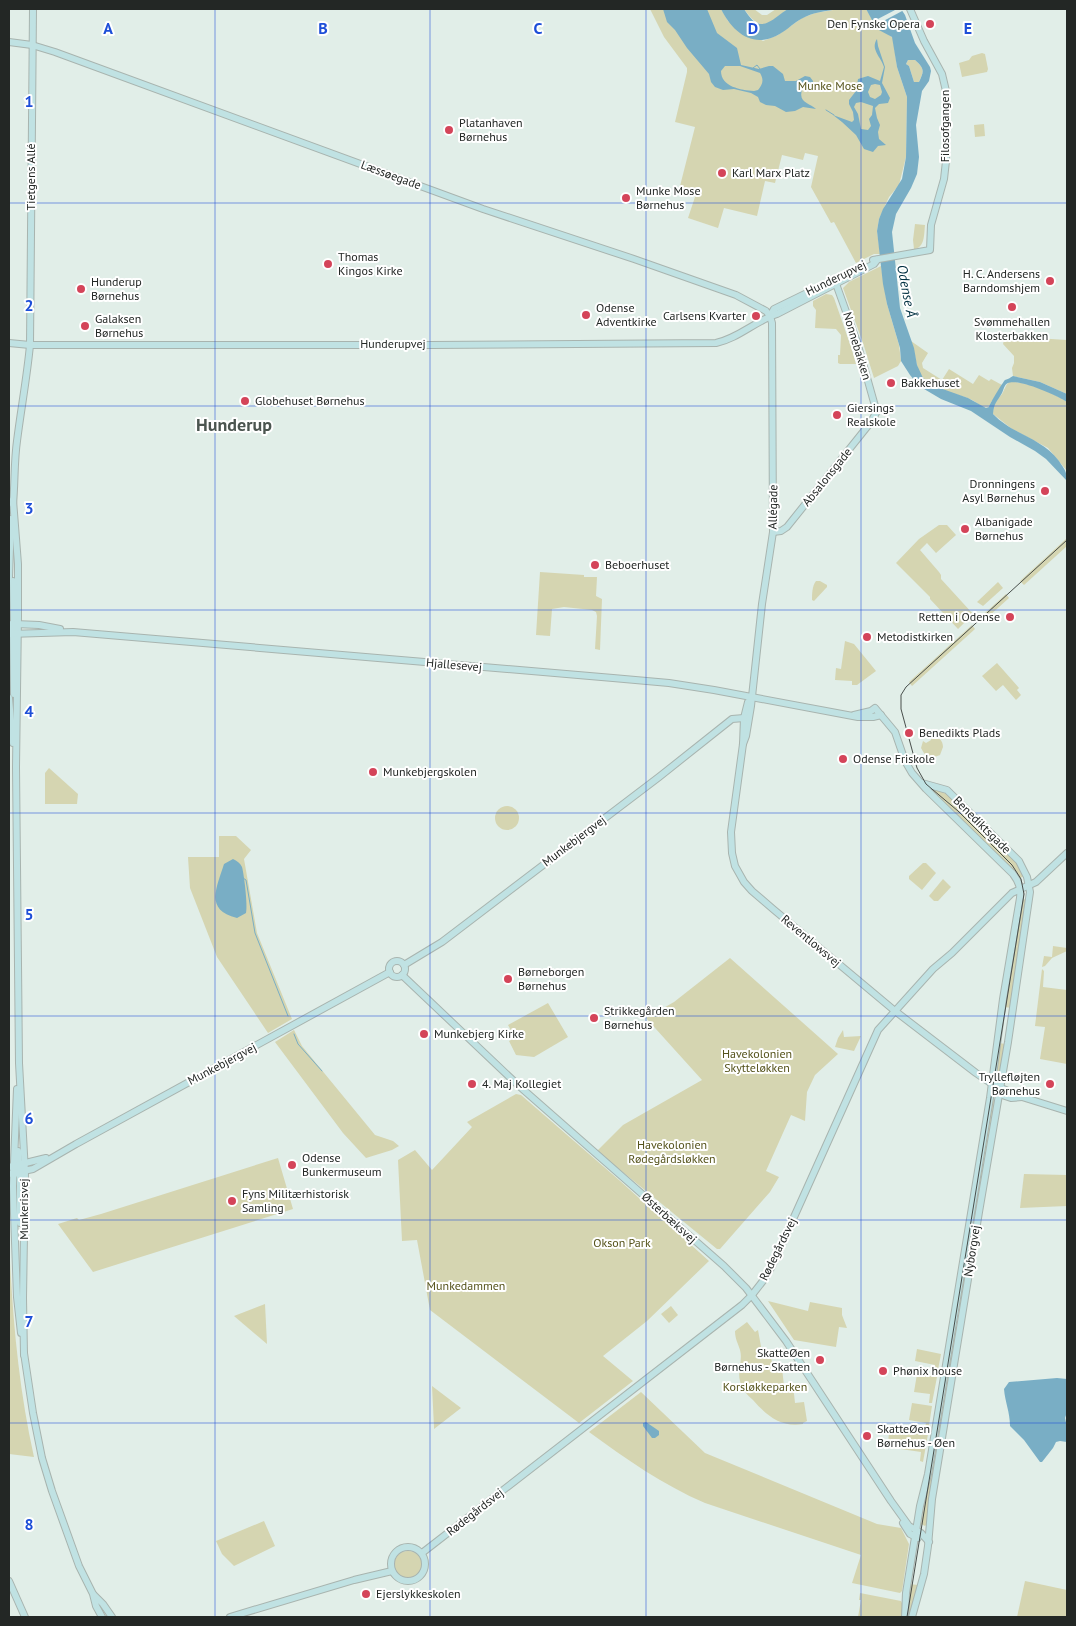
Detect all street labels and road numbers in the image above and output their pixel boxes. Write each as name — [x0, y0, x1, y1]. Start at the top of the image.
street label: Filosofgangen — [937, 90, 952, 162]
street label: Tietgens Allé — [23, 143, 38, 211]
street label: Læssøegade — [359, 157, 423, 192]
street label: Hunderupvej — [803, 256, 869, 299]
street label: Nonnebakken — [840, 310, 875, 382]
street label: Hunderupvej — [360, 336, 426, 351]
street label: Absalonsgade — [798, 444, 855, 509]
street label: Allégade — [765, 484, 780, 530]
street label: Hjallesevej — [425, 655, 483, 674]
street label: Benediktsgade — [950, 793, 1014, 857]
street label: Munkebjergvej — [539, 812, 608, 869]
street label: Reventlowsvej — [778, 911, 844, 970]
street label: Munkebjergvej — [185, 1039, 259, 1088]
street label: Munkerisvej — [16, 1178, 31, 1240]
street label: Østerbæksvej — [639, 1189, 700, 1246]
street label: Rødegårdsvej — [756, 1215, 799, 1283]
street label: Nyborgvej — [960, 1224, 983, 1278]
street label: Rødegårdsvej — [443, 1485, 506, 1539]

